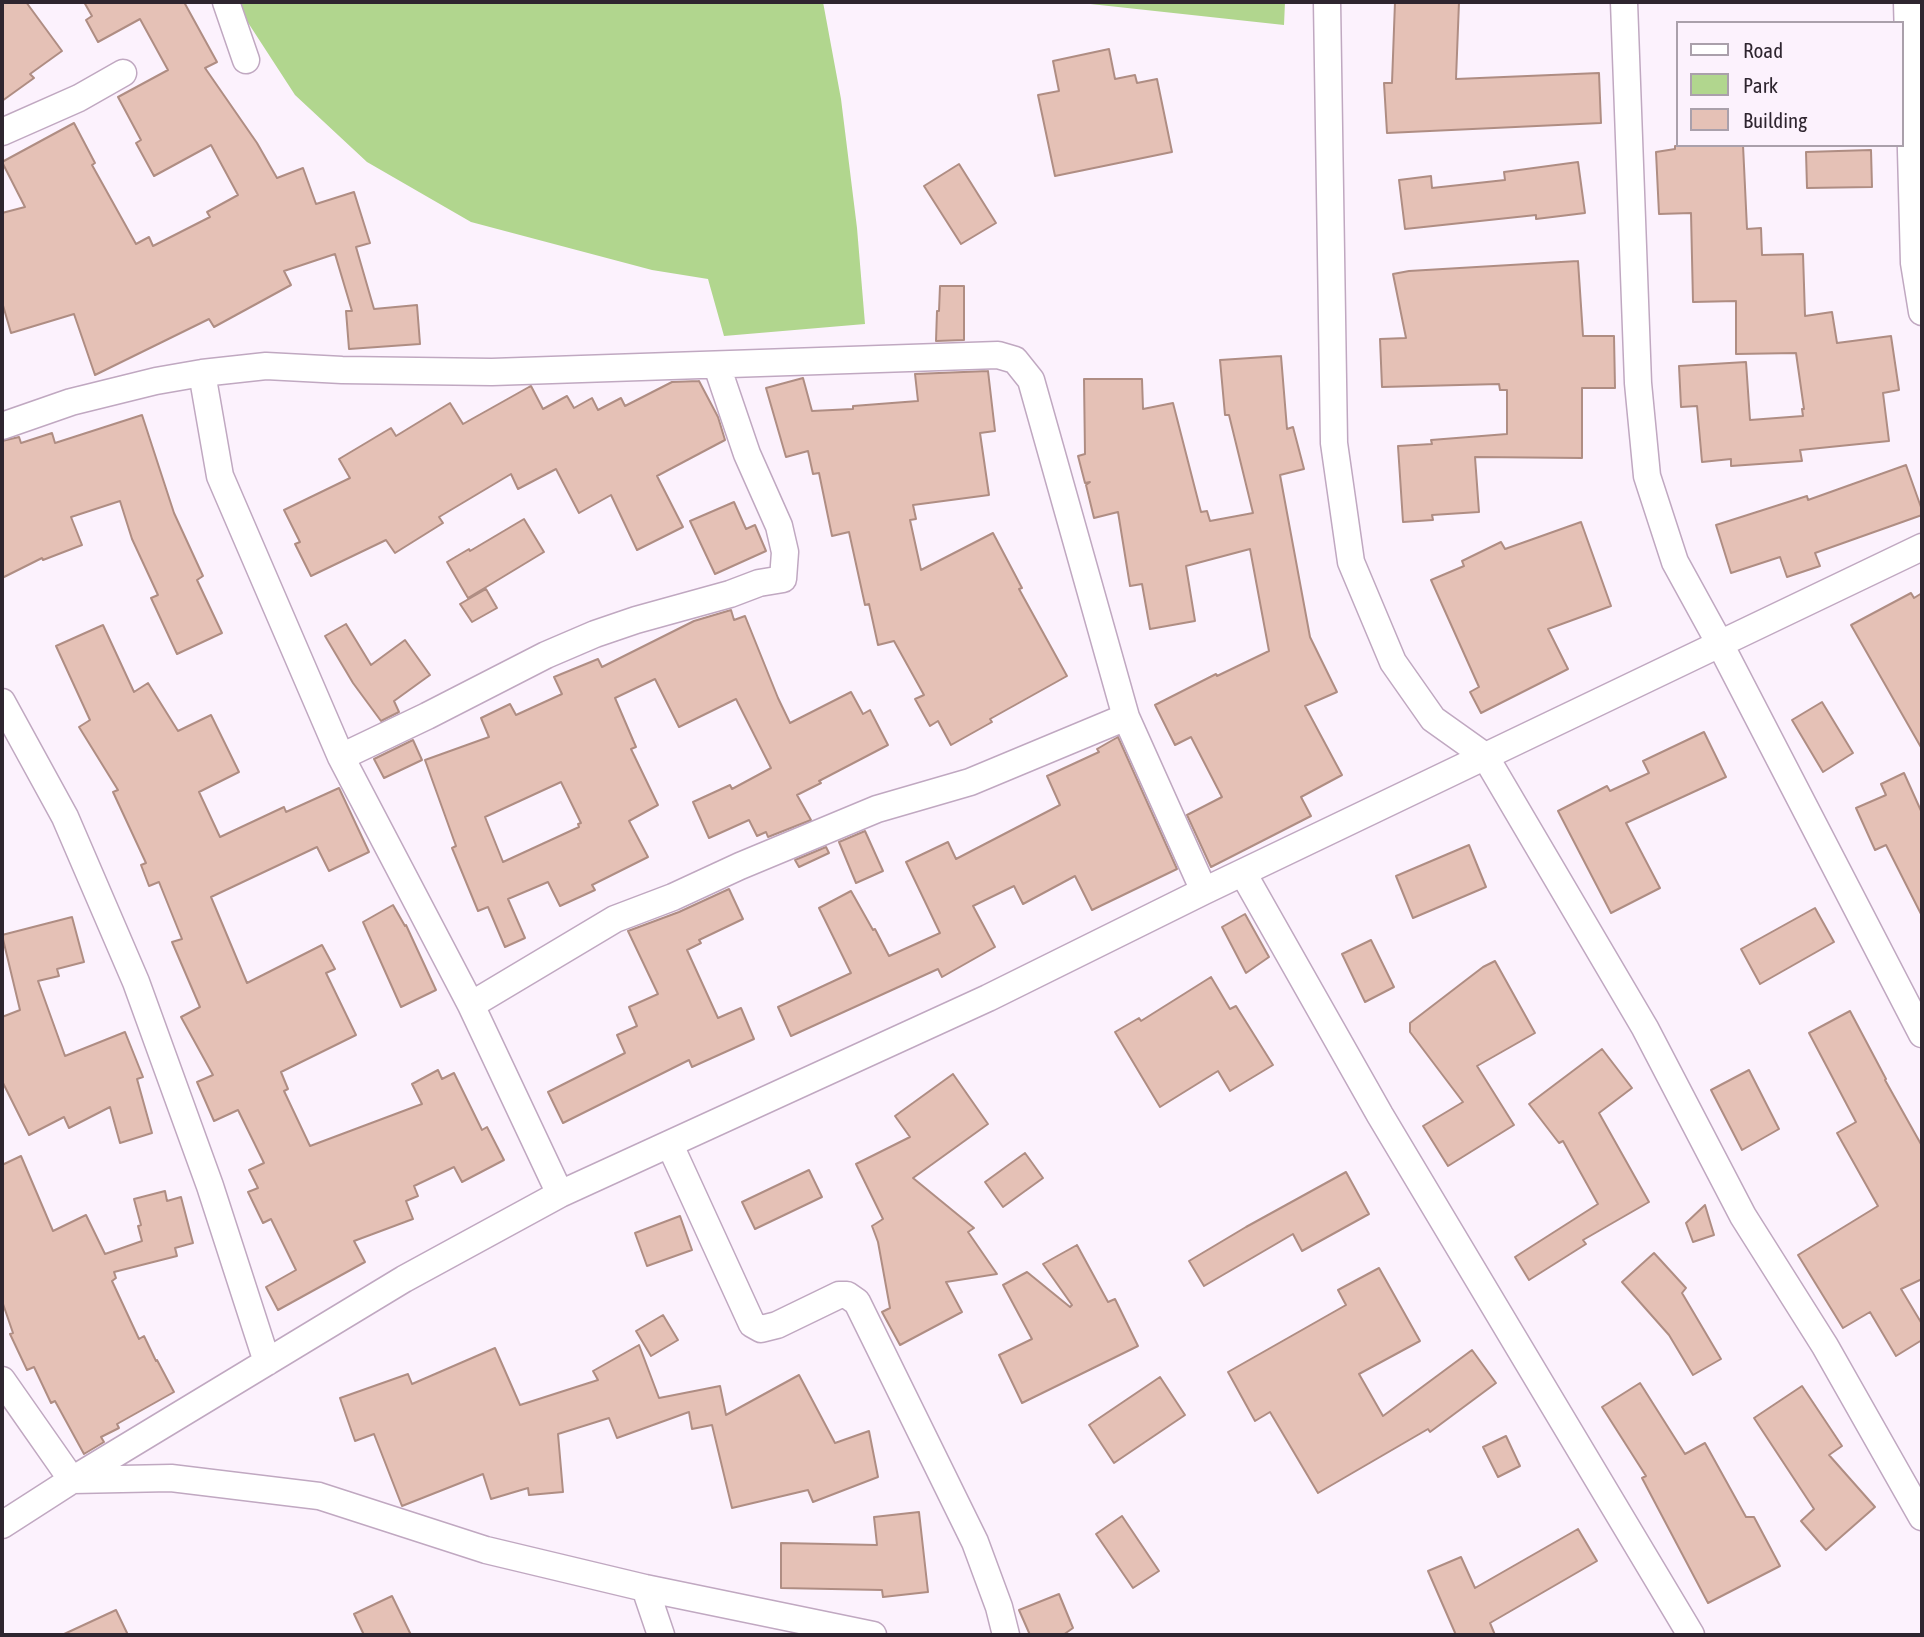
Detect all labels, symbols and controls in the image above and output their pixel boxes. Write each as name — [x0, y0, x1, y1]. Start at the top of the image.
legend — [1675, 21, 1903, 147]
text: Road — [1743, 38, 1783, 62]
text: Park — [1743, 73, 1778, 97]
text: Building — [1743, 108, 1807, 132]

